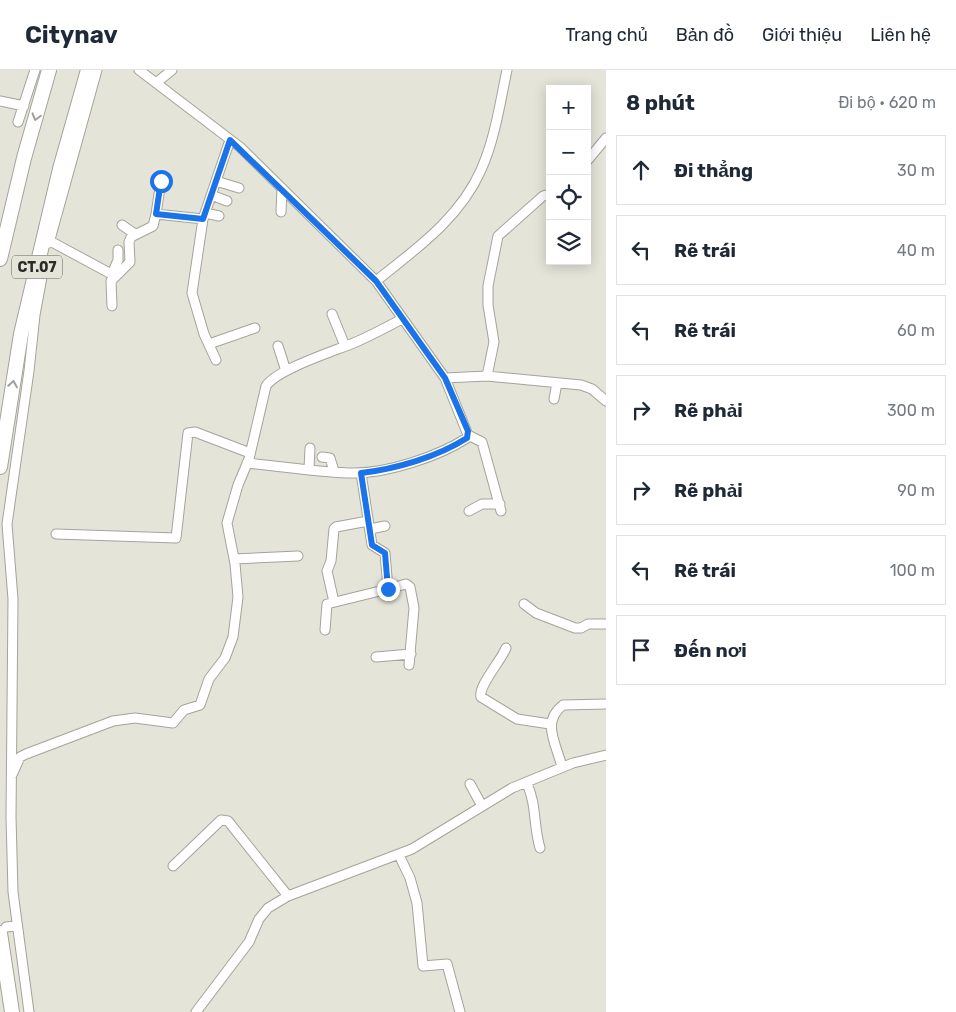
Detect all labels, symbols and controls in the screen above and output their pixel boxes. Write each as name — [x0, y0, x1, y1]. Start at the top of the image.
text: Citynav — [25, 21, 118, 49]
text: Trang chủ — [565, 24, 648, 46]
text: Bản đồ — [676, 24, 734, 46]
text: Giới thiệu — [762, 24, 842, 46]
text: Liên hệ — [870, 24, 931, 46]
map controls — [546, 85, 591, 265]
button: + — [546, 85, 591, 130]
text: 8 phút — [626, 90, 695, 115]
text: Đi bộ · 620 m — [838, 93, 936, 112]
one-way arrow — [31, 112, 41, 121]
button: − — [546, 130, 591, 175]
icon: ahead — [627, 156, 655, 184]
text: Đi thẳng — [674, 159, 753, 182]
text: 30 m — [897, 161, 935, 180]
route start — [150, 170, 173, 193]
button: locate — [546, 175, 591, 220]
button: layers — [546, 220, 591, 265]
icon: left — [627, 236, 655, 264]
text: Rẽ trái — [674, 239, 736, 262]
text: 40 m — [897, 241, 935, 260]
road number: CT.07 — [12, 256, 62, 278]
icon: left — [627, 316, 655, 344]
text: Rẽ trái — [674, 319, 736, 342]
text: 60 m — [897, 321, 935, 340]
one-way arrow — [7, 380, 17, 389]
icon: right — [627, 396, 655, 424]
text: Rẽ phải — [674, 399, 743, 422]
text: 300 m — [887, 401, 935, 420]
icon: right — [627, 476, 655, 504]
text: Rẽ phải — [674, 479, 743, 502]
text: 90 m — [897, 481, 935, 500]
icon: left — [627, 556, 655, 584]
text: Rẽ trái — [674, 559, 736, 582]
text: 100 m — [890, 561, 935, 580]
route end — [377, 578, 400, 601]
icon: arrive — [627, 636, 655, 664]
text: Đến nơi — [674, 639, 747, 662]

